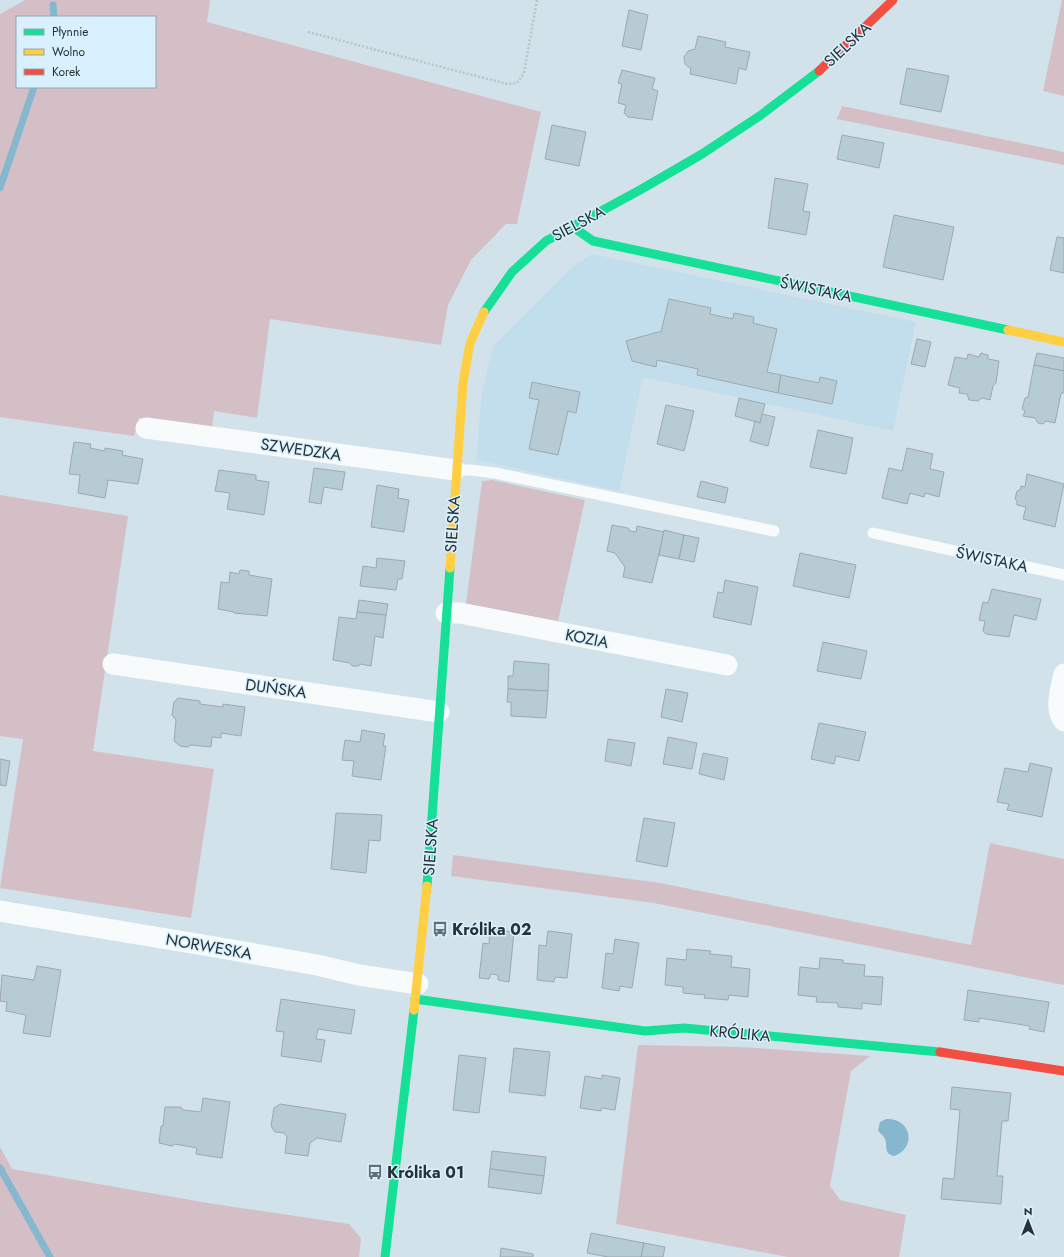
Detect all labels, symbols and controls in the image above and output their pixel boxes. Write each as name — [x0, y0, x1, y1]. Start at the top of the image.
legend — [16, 16, 156, 88]
street label: SIELSKA — [819, 16, 876, 72]
text: Płynnie — [52, 23, 89, 41]
text: Wolno — [52, 43, 86, 61]
text: Korek — [52, 63, 81, 81]
street label: SIELSKA — [548, 200, 609, 247]
street label: ŚWISTAKA — [778, 271, 855, 308]
street label: SZWEDZKA — [259, 432, 343, 467]
street label: SIELSKA — [439, 494, 466, 553]
street label: ŚWISTAKA — [954, 541, 1031, 578]
street label: KOZIA — [563, 623, 611, 654]
street label: DUŃSKA — [244, 673, 308, 704]
street label: SIELSKA — [417, 817, 444, 876]
place label: Królika 02 — [452, 918, 531, 941]
bus stop icon: Królika 02 — [431, 920, 449, 938]
street label: NORWESKA — [164, 928, 254, 965]
street label: KRÓLIKA — [708, 1019, 772, 1048]
place label: Królika 01 — [387, 1161, 464, 1184]
bus stop icon: Królika 01 — [366, 1163, 384, 1181]
north arrow — [1008, 1201, 1048, 1241]
text: N — [1024, 1203, 1032, 1219]

